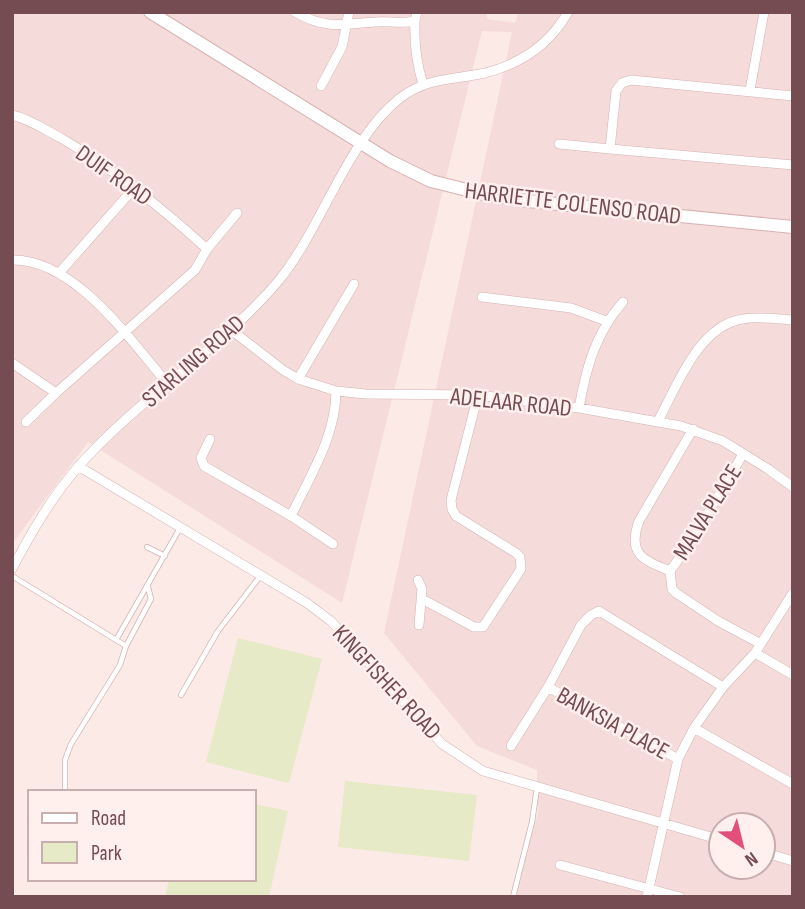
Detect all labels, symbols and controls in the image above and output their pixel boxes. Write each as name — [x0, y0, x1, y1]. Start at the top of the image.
street label: DUIF ROAD — [70, 139, 157, 212]
street label: HARRIETTE COLENSO ROAD — [463, 176, 683, 231]
street label: STARLING ROAD — [136, 309, 251, 414]
street label: ADELAAR ROAD — [448, 382, 573, 423]
street label: MALVA PLACE — [667, 459, 748, 565]
street label: KINGFISHER ROAD — [326, 619, 447, 746]
street label: BANKSIA PLACE — [551, 681, 674, 766]
legend — [28, 790, 256, 881]
text: Road — [91, 806, 126, 831]
north arrow — [707, 811, 777, 881]
text: Park — [91, 841, 122, 866]
text: N — [740, 846, 762, 871]

